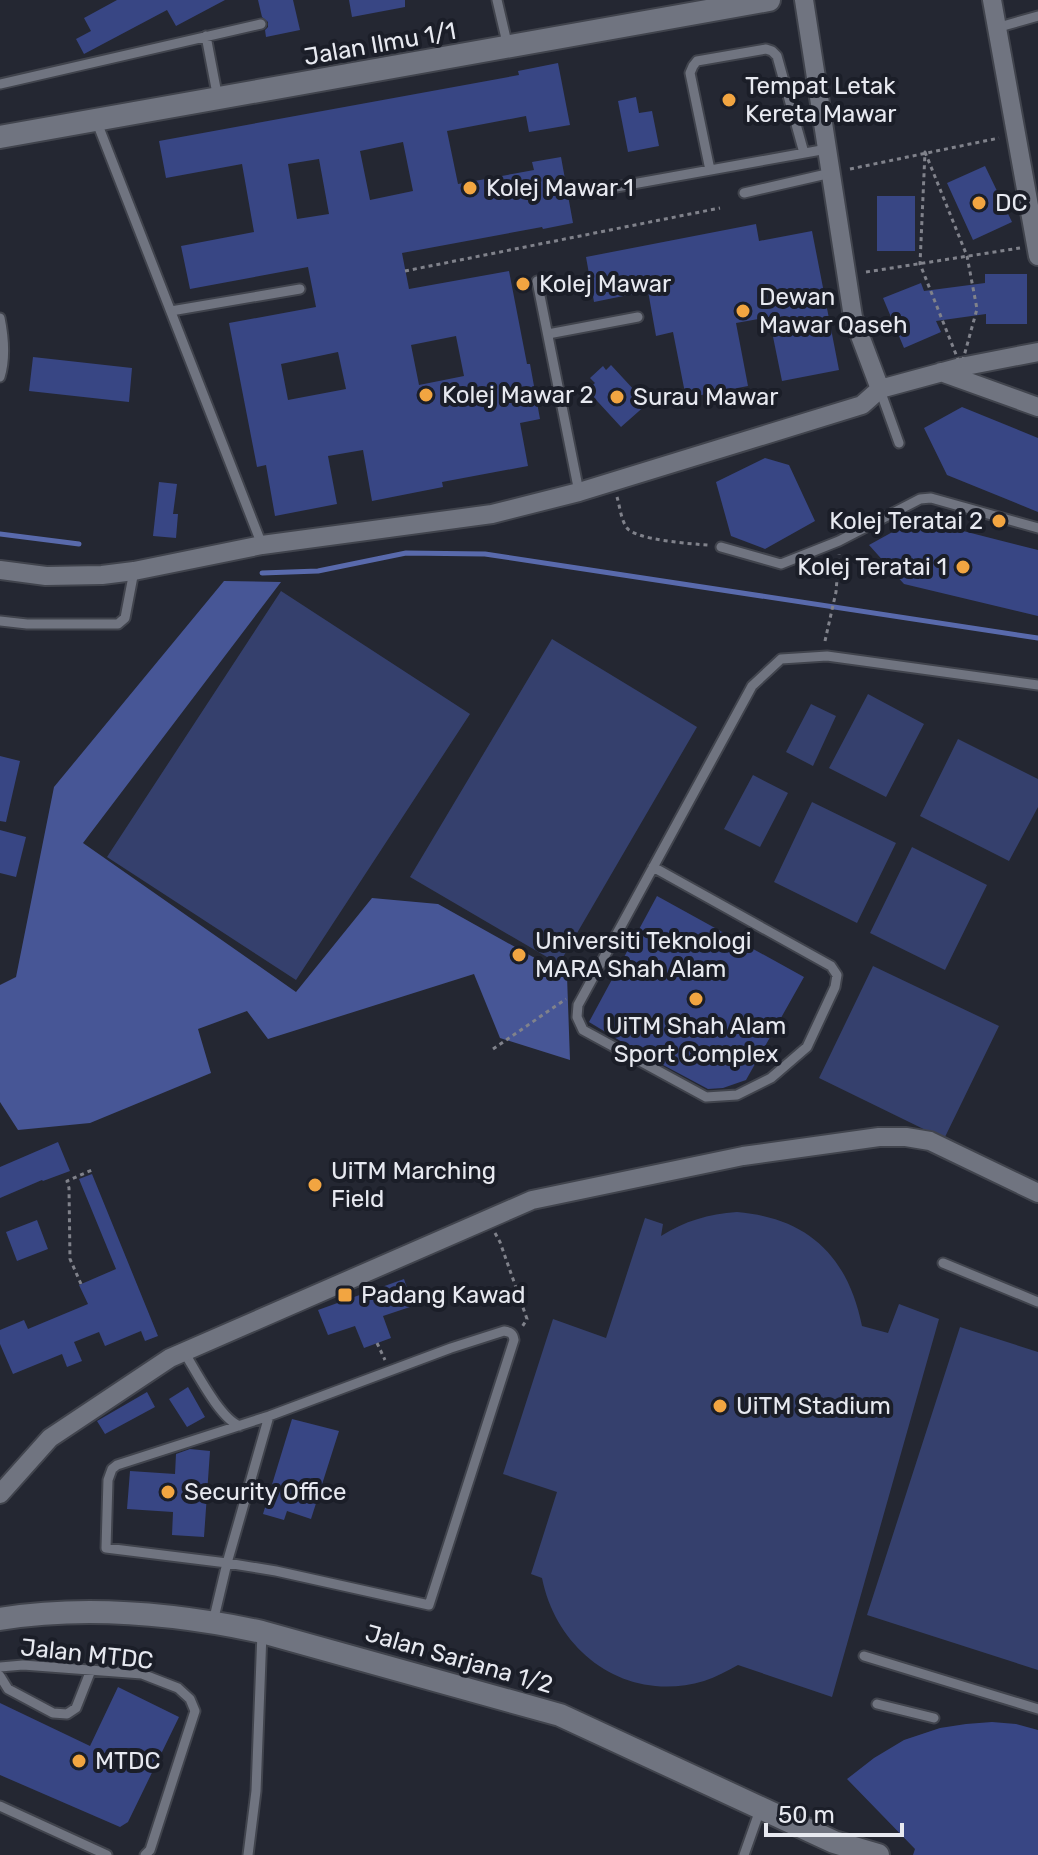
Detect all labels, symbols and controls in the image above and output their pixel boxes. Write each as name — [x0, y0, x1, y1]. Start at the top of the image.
street label: Jalan Ilmu 1/1 — [302, 17, 458, 71]
place label: Tempat Letak Kereta Mawar — [745, 72, 896, 128]
marker: Tempat Letak Kereta Mawar — [720, 91, 738, 109]
place label: Kolej Mawar 1 — [486, 174, 634, 202]
marker: Kolej Mawar 1 — [461, 179, 479, 197]
place label: DC — [995, 189, 1028, 217]
marker: DC — [970, 194, 988, 212]
place label: Kolej Mawar — [539, 270, 671, 298]
marker: Kolej Mawar — [514, 275, 532, 293]
place label: Dewan Mawar Qaseh — [759, 283, 908, 339]
marker: Dewan Mawar Qaseh — [734, 302, 752, 320]
place label: Kolej Mawar 2 — [442, 381, 594, 409]
place label: Surau Mawar — [633, 383, 778, 411]
marker: Kolej Mawar 2 — [417, 386, 435, 404]
marker: Surau Mawar — [608, 388, 626, 406]
place label: Kolej Teratai 2 — [829, 507, 983, 535]
marker: Kolej Teratai 2 — [990, 512, 1008, 530]
place label: Kolej Teratai 1 — [797, 553, 947, 581]
marker: Kolej Teratai 1 — [954, 558, 972, 576]
place label: Universiti Teknologi MARA Shah Alam — [535, 927, 752, 983]
marker: Universiti Teknologi MARA Shah Alam — [510, 946, 528, 964]
marker: UiTM Shah Alam Sport Complex — [687, 990, 705, 1008]
place label: UiTM Shah Alam Sport Complex — [606, 1012, 786, 1068]
place label: UiTM Marching Field — [331, 1157, 496, 1213]
marker: UiTM Marching Field — [306, 1176, 324, 1194]
place label: Padang Kawad — [361, 1281, 526, 1309]
marker: Padang Kawad — [336, 1286, 354, 1304]
place label: UiTM Stadium — [736, 1392, 891, 1420]
marker: UiTM Stadium — [711, 1397, 729, 1415]
place label: Security Office — [184, 1478, 346, 1506]
marker: Security Office — [159, 1483, 177, 1501]
street label: Jalan Sarjana 1/2 — [362, 1619, 556, 1699]
street label: Jalan MTDC — [19, 1633, 155, 1675]
place label: MTDC — [95, 1747, 160, 1775]
marker: MTDC — [70, 1752, 88, 1770]
scale bar — [766, 1787, 902, 1837]
text: 50 m — [778, 1801, 835, 1829]

